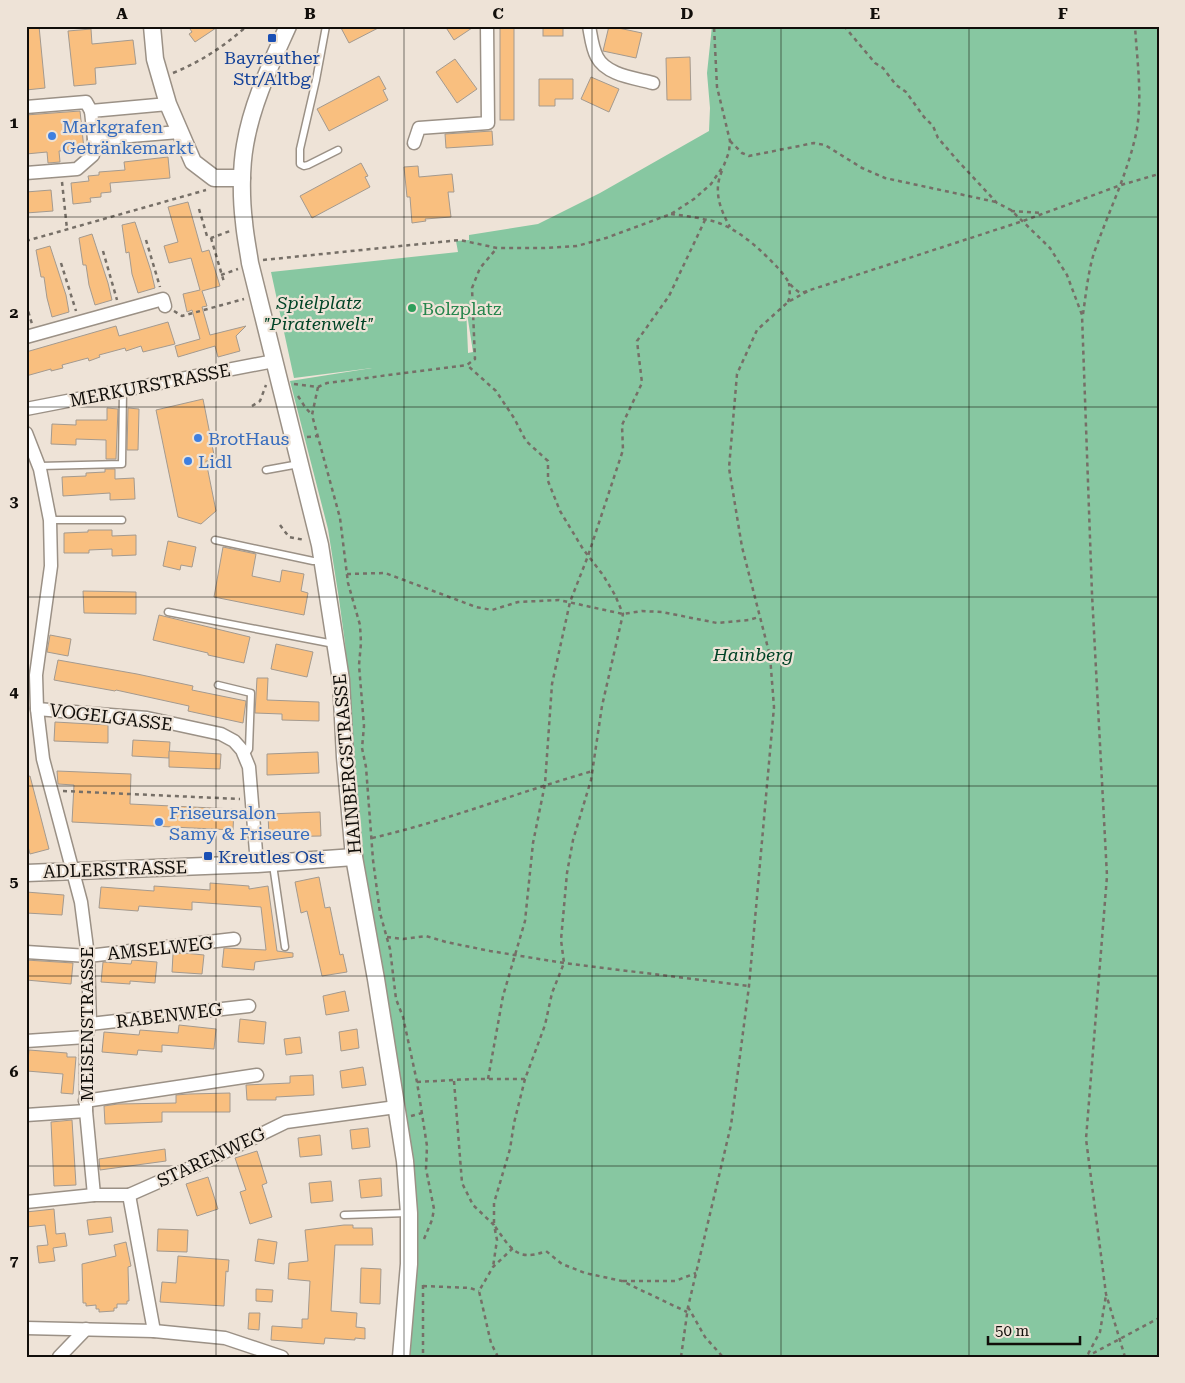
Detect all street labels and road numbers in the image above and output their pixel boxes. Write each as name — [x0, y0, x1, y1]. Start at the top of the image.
street label: MERKURSTRASSE — [68, 359, 232, 411]
street label: HAINBERGSTRASSE — [329, 673, 365, 855]
street label: VOGELGASSE — [48, 699, 174, 735]
street label: ADLERSTRASSE — [43, 856, 187, 882]
street label: AMSELWEG — [106, 932, 214, 964]
street label: MEISENSTRASSE — [76, 947, 97, 1101]
street label: RABENWEG — [115, 998, 223, 1032]
street label: STARENWEG — [154, 1123, 268, 1191]

